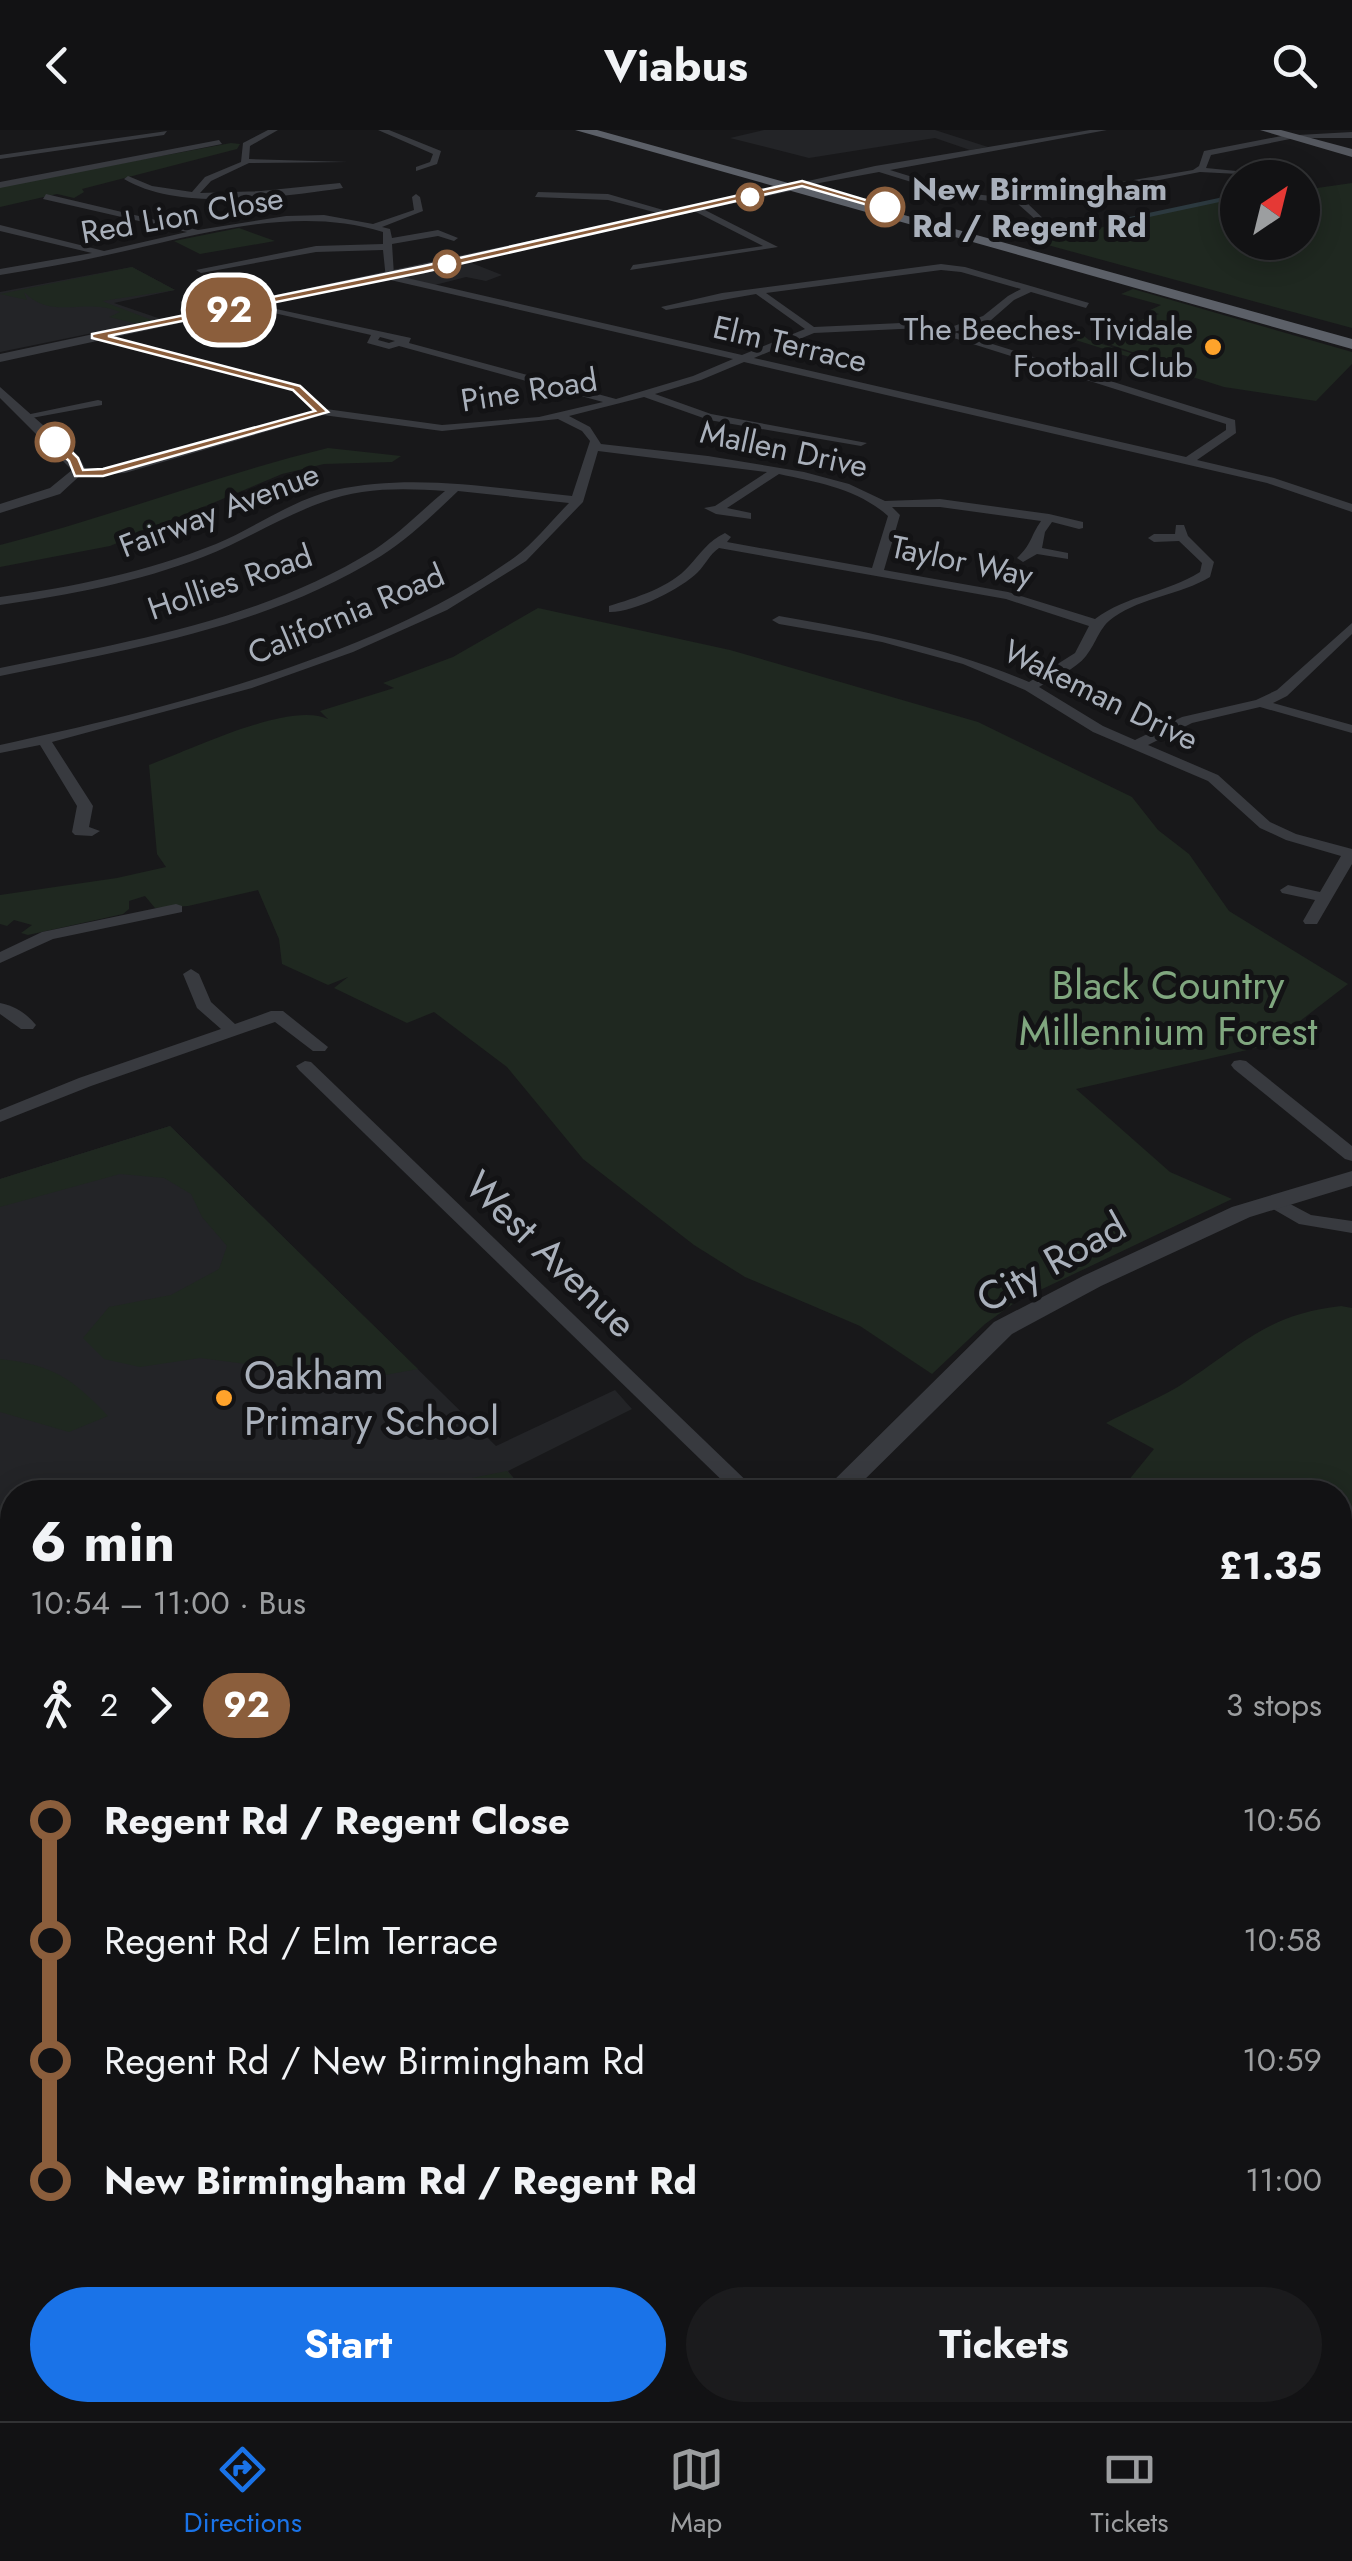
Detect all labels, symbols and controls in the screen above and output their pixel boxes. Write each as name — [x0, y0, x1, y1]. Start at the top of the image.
text: Viabus — [604, 33, 748, 98]
icon: back — [30, 38, 85, 93]
icon: search — [1267, 38, 1322, 93]
north arrow — [1220, 160, 1320, 260]
map controls — [1220, 160, 1320, 260]
place label: New Birmingham Rd / Regent Rd — [912, 166, 1167, 249]
street label: Red Lion Close — [77, 175, 287, 255]
unlabelled marker — [737, 184, 763, 210]
marker: New Birmingham Rd / Regent Rd — [866, 188, 904, 226]
unlabelled marker — [434, 251, 460, 277]
line badge: 92 — [184, 278, 274, 342]
text: 92 — [206, 285, 252, 335]
street label: Elm Terrace — [708, 304, 872, 384]
place label: The Beeches- Tividale Football Club — [904, 306, 1193, 389]
marker: The Beeches- Tividale Football Club — [1202, 336, 1224, 358]
street label: Pine Road — [457, 357, 601, 423]
street label: Mallen Drive — [696, 409, 872, 489]
unlabelled marker — [36, 423, 74, 461]
street label: Fairway Avenue — [112, 451, 326, 569]
street label: Taylor Way — [887, 524, 1038, 599]
street label: Hollies Road — [141, 532, 319, 632]
street label: California Road — [240, 552, 452, 676]
street label: Wakeman Drive — [996, 628, 1206, 762]
park label: Black Country Millennium Forest — [1019, 956, 1318, 1060]
street label: West Avenue — [452, 1157, 650, 1351]
street label: City Road — [966, 1197, 1136, 1327]
place label: Oakham Primary School — [244, 1346, 499, 1450]
marker: Oakham Primary School — [213, 1387, 235, 1409]
text: 6 min — [30, 1502, 175, 1582]
text: £1.35 — [1219, 1538, 1322, 1593]
text: 10:54 – 11:00 · Bus — [30, 1580, 306, 1626]
icon: walk — [30, 1678, 85, 1733]
icon: forward — [133, 1678, 188, 1733]
text: 92 — [223, 1680, 270, 1730]
text: 2 — [100, 1682, 118, 1728]
text: 3 stops — [1226, 1682, 1322, 1728]
text: Regent Rd / Regent Close — [104, 1793, 570, 1848]
text: 10:56 — [1242, 1797, 1322, 1843]
text: Regent Rd / Elm Terrace — [104, 1913, 498, 1968]
text: 10:58 — [1243, 1917, 1322, 1963]
text: Regent Rd / New Birmingham Rd — [104, 2033, 645, 2088]
text: 10:59 — [1242, 2037, 1322, 2083]
text: New Birmingham Rd / Regent Rd — [104, 2153, 697, 2208]
text: 11:00 — [1245, 2157, 1322, 2203]
button: Start — [30, 2287, 666, 2402]
button: Tickets — [686, 2287, 1322, 2402]
tab: Directions — [183, 2442, 302, 2543]
tab: Map — [669, 2442, 724, 2543]
tab: Tickets — [1091, 2442, 1169, 2543]

